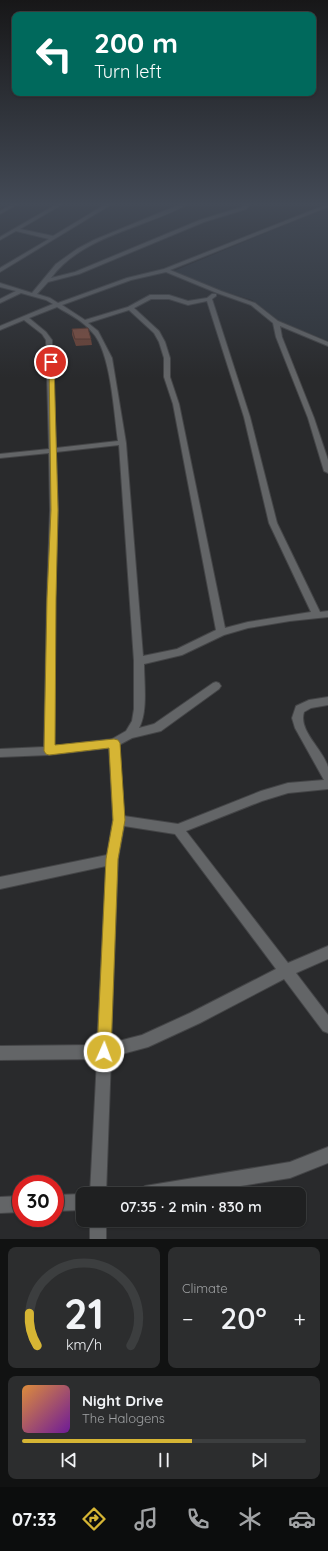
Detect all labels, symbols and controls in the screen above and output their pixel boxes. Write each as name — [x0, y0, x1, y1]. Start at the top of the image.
text: 200 m — [94, 25, 178, 60]
icon: left — [28, 28, 80, 80]
text: Turn left — [94, 60, 162, 83]
pin — [34, 345, 68, 379]
icon: arrive — [40, 351, 62, 373]
position arrow — [83, 1031, 125, 1073]
speed limit sign: 30 — [12, 1175, 64, 1227]
text: 07:35 · 2 min · 830 m — [120, 1197, 262, 1216]
text: Climate — [182, 1280, 228, 1296]
text: 21 — [64, 1286, 104, 1338]
text: 20° — [220, 1299, 267, 1337]
text: − — [182, 1305, 193, 1333]
text: + — [294, 1305, 306, 1333]
text: km/h — [66, 1335, 102, 1353]
text: Night Drive — [82, 1391, 163, 1410]
text: The Halogens — [82, 1410, 165, 1426]
icon: previous — [58, 1449, 80, 1471]
icon: pause — [153, 1449, 175, 1471]
icon: next — [248, 1449, 270, 1471]
icon: directions — [80, 1505, 108, 1533]
icon: music — [132, 1505, 160, 1533]
icon: phone — [184, 1505, 212, 1533]
icon: climate — [236, 1505, 264, 1533]
icon: car — [288, 1505, 316, 1533]
text: 07:33 — [12, 1508, 56, 1531]

